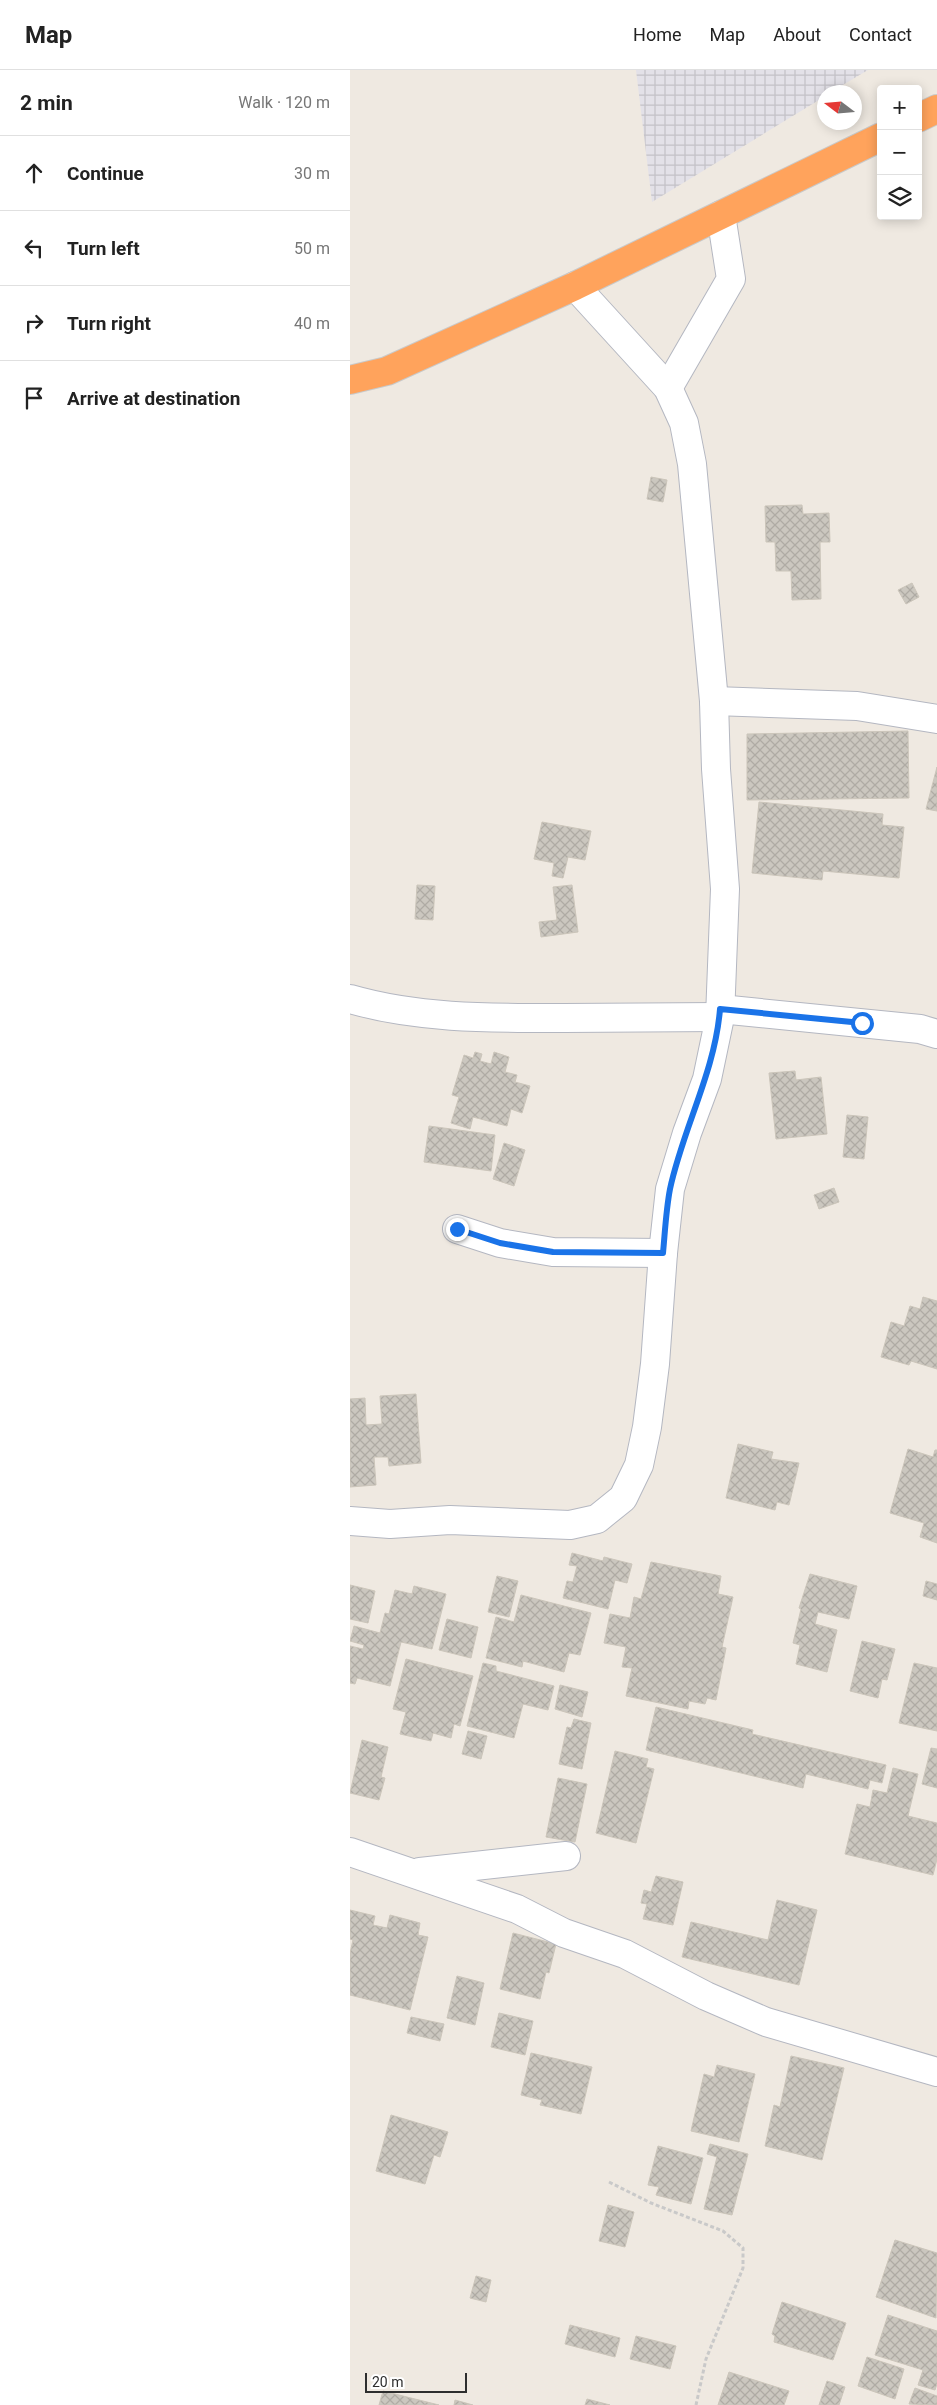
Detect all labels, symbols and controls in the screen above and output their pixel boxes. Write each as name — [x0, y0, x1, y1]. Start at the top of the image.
text: Map — [25, 21, 72, 49]
text: Home — [633, 24, 682, 45]
text: Map — [710, 24, 745, 45]
text: About — [773, 24, 821, 45]
text: Contact — [849, 24, 912, 45]
north arrow — [817, 85, 862, 130]
map controls — [877, 85, 922, 220]
button: + — [877, 85, 922, 130]
text: 2 min — [20, 91, 73, 115]
text: Walk · 120 m — [238, 93, 330, 112]
button: − — [877, 130, 922, 175]
icon: ahead — [20, 159, 48, 187]
text: Continue — [67, 162, 144, 185]
text: 30 m — [294, 164, 330, 183]
button: layers — [877, 175, 922, 220]
icon: left — [20, 234, 48, 262]
text: Turn left — [67, 237, 140, 260]
text: 50 m — [294, 239, 330, 258]
icon: right — [20, 309, 48, 337]
text: Turn right — [67, 312, 151, 335]
text: 40 m — [294, 314, 330, 333]
icon: arrive — [20, 384, 48, 412]
text: Arrive at destination — [67, 387, 240, 410]
route start — [851, 1012, 874, 1035]
route end — [446, 1218, 469, 1241]
scale bar — [365, 2370, 468, 2393]
text: 20 m — [372, 2374, 404, 2390]

